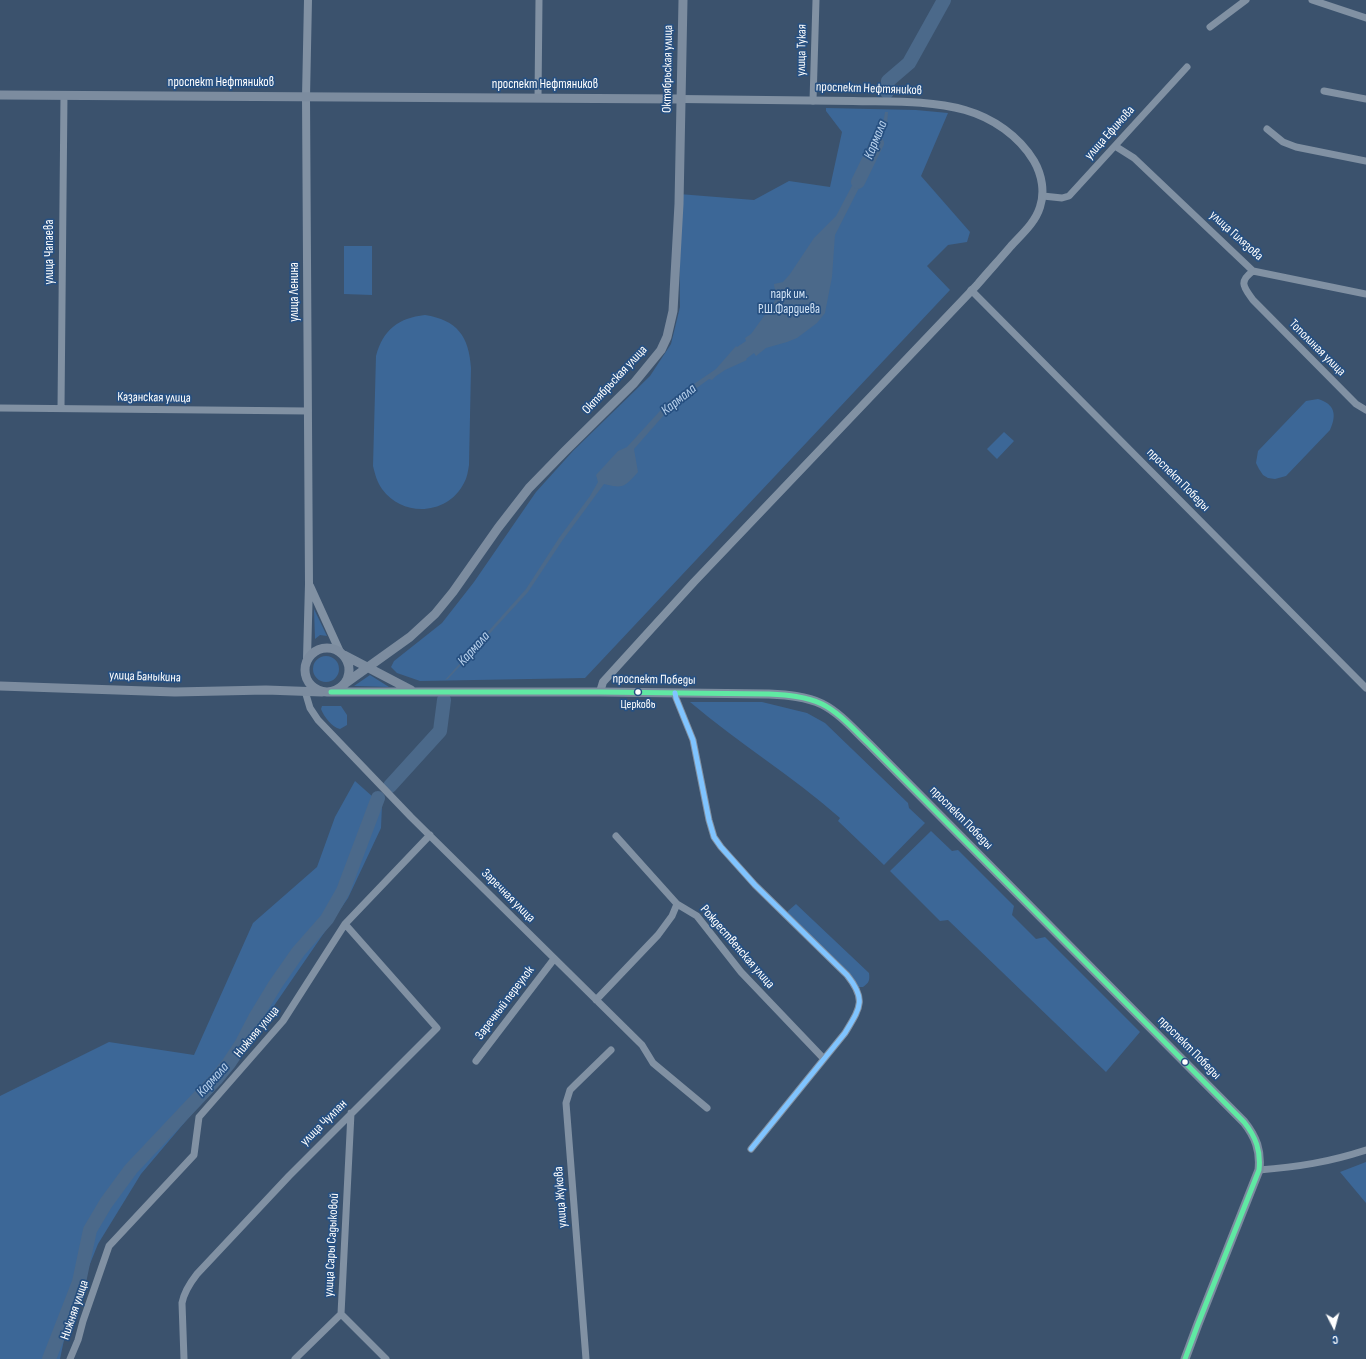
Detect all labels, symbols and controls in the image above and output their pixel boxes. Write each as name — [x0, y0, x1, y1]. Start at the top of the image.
street label: улица Тукая — [794, 24, 810, 76]
street label: Октябрьская улица — [659, 25, 677, 113]
street label: проспект Нефтяников — [168, 75, 274, 91]
street label: проспект Нефтяников — [492, 77, 598, 93]
street label: проспект Нефтяников — [816, 79, 922, 99]
street label: улица Ефимова — [1082, 103, 1138, 163]
water label: Кармала — [861, 118, 891, 162]
street label: улица Гилязова — [1206, 208, 1266, 264]
street label: улица Чапаева — [42, 220, 58, 284]
street label: улица Ленина — [287, 262, 303, 322]
park label: парк им. Р.Ш.Фардиева — [758, 287, 820, 318]
street label: Тополиная улица — [1285, 316, 1349, 380]
street label: Октябрьская улица — [579, 342, 651, 418]
water label: Кармала — [658, 381, 700, 419]
street label: Казанская улица — [117, 390, 191, 406]
street label: проспект Победы — [1143, 445, 1213, 515]
water label: Кармала — [454, 628, 494, 670]
street label: улица Баныкина — [109, 668, 181, 686]
street label: проспект Победы — [612, 671, 696, 689]
marker: Церковь — [633, 687, 643, 697]
place label: Церковь — [621, 698, 655, 712]
street label: проспект Победы — [926, 783, 996, 853]
street label: Заречная улица — [478, 866, 538, 926]
street label: Рождественская улица — [696, 902, 778, 992]
street label: Заречный переулок — [472, 963, 538, 1043]
street label: Нижняя улица — [231, 1003, 283, 1061]
street label: проспект Победы — [1154, 1013, 1224, 1083]
unlabelled marker — [1180, 1057, 1190, 1067]
water label: Кармала — [193, 1059, 233, 1101]
street label: улица Чулпан — [298, 1097, 350, 1149]
street label: улица Жукова — [551, 1166, 571, 1228]
street label: улица Сары Садыковой — [321, 1193, 343, 1297]
street label: Нижняя улица — [58, 1278, 92, 1342]
north arrow — [1314, 1307, 1354, 1347]
text: С — [1332, 1333, 1339, 1346]

